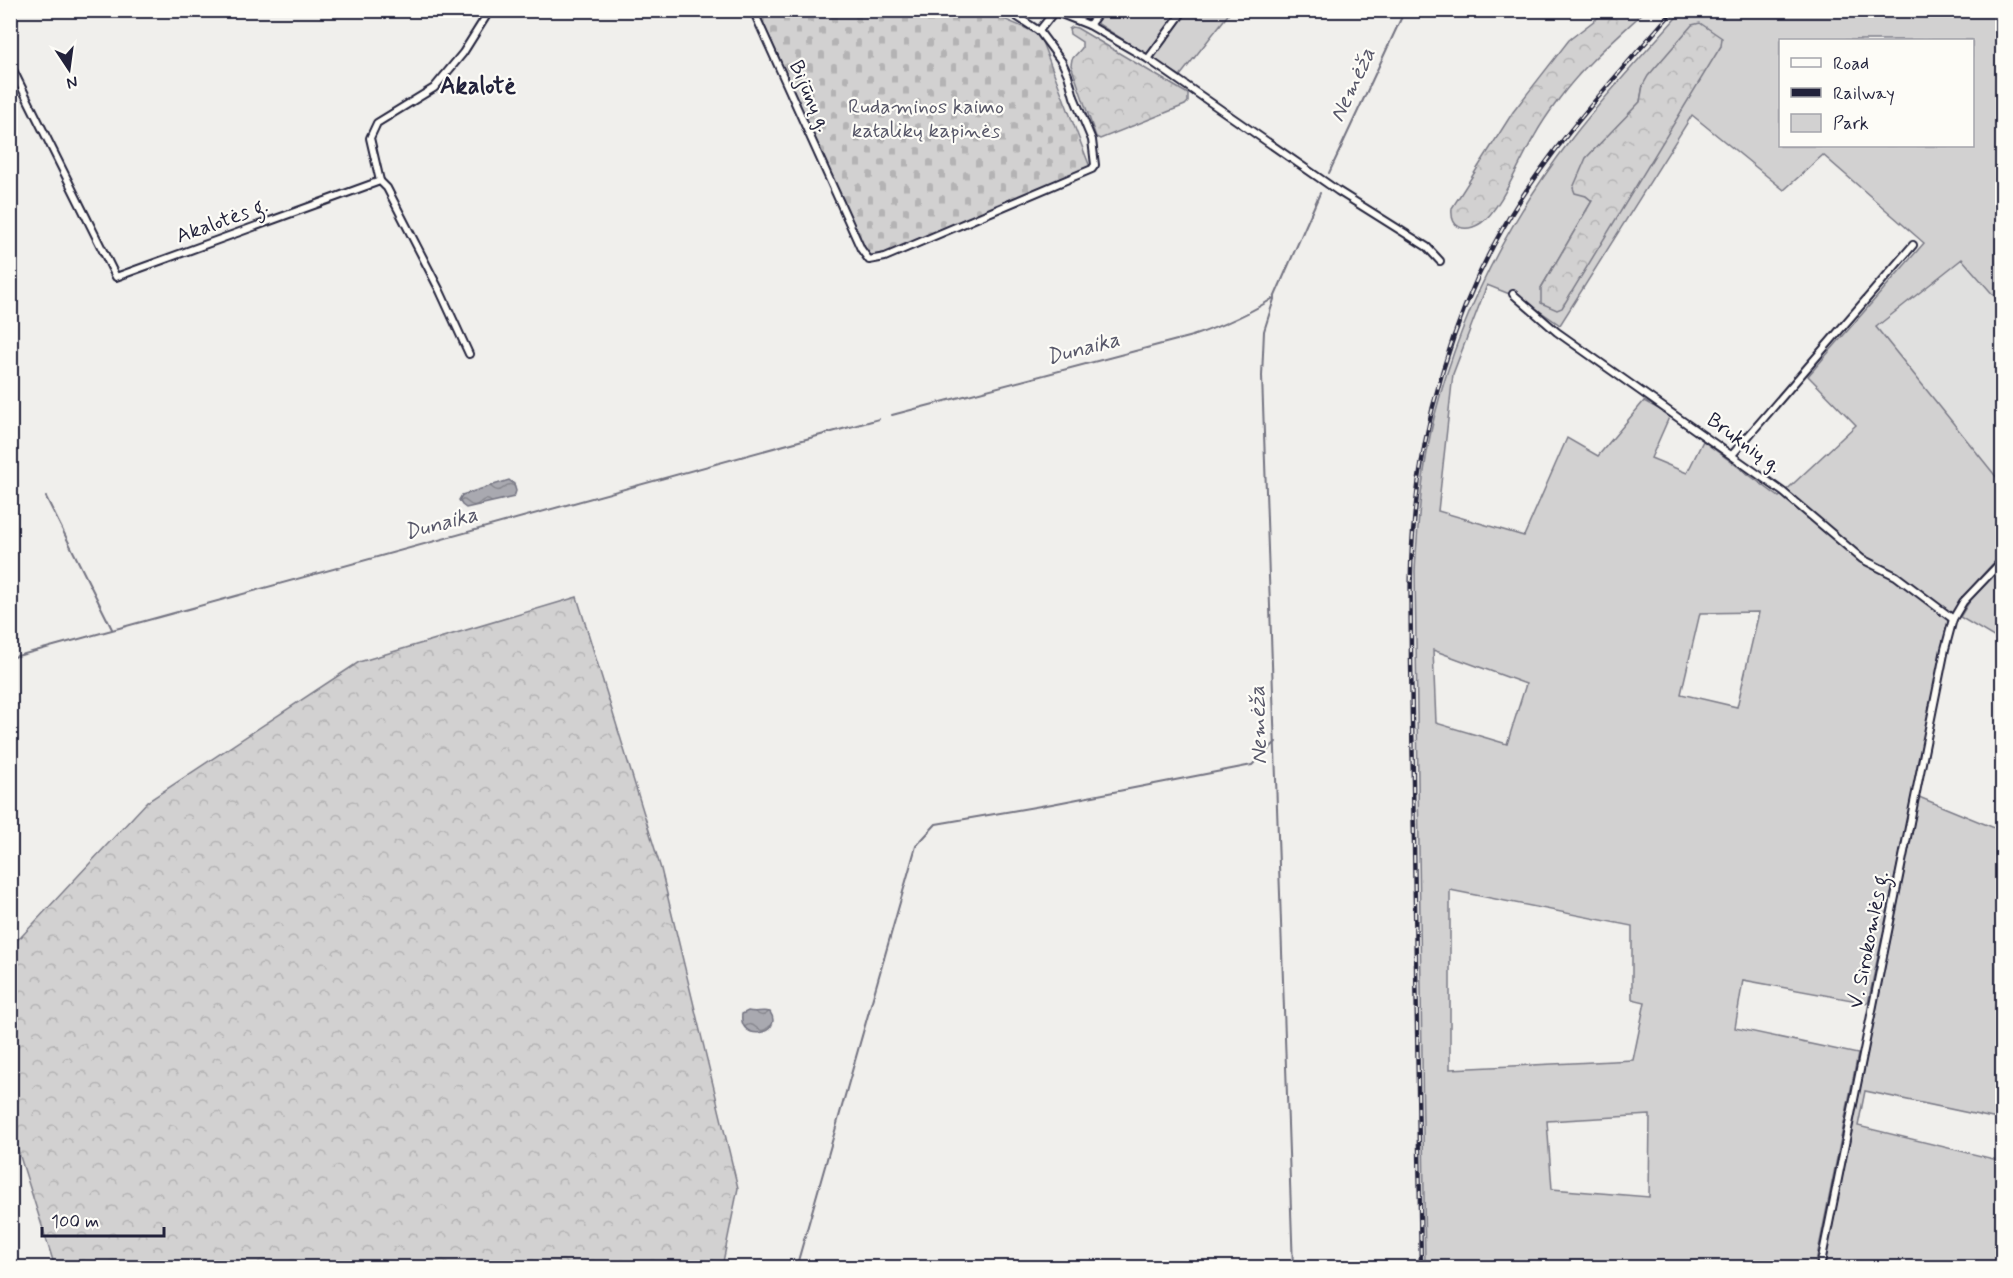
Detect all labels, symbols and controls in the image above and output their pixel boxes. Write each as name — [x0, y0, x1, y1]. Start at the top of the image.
north arrow — [39, 39, 99, 99]
legend — [1779, 39, 1974, 147]
water label: Nemėža — [1324, 43, 1382, 127]
text: Road — [1833, 52, 1869, 76]
street label: Bijūnų g. — [782, 56, 838, 136]
text: N — [64, 71, 80, 94]
district label: Akalotė — [440, 71, 516, 102]
text: Railway — [1833, 82, 1895, 106]
park label: Rudaminos kaimo katalikų kapinės — [848, 93, 1004, 145]
text: Park — [1833, 112, 1869, 136]
street label: Akalotės g. — [172, 191, 272, 252]
water label: Dunaika — [1043, 326, 1123, 372]
street label: Bruknių g. — [1701, 406, 1787, 480]
water label: Dunaika — [401, 501, 481, 547]
water label: Nemėža — [1244, 685, 1274, 765]
street label: V. Sirokomlės g. — [1842, 869, 1898, 1011]
scale bar — [42, 1200, 164, 1238]
text: 100 m — [51, 1210, 99, 1234]

